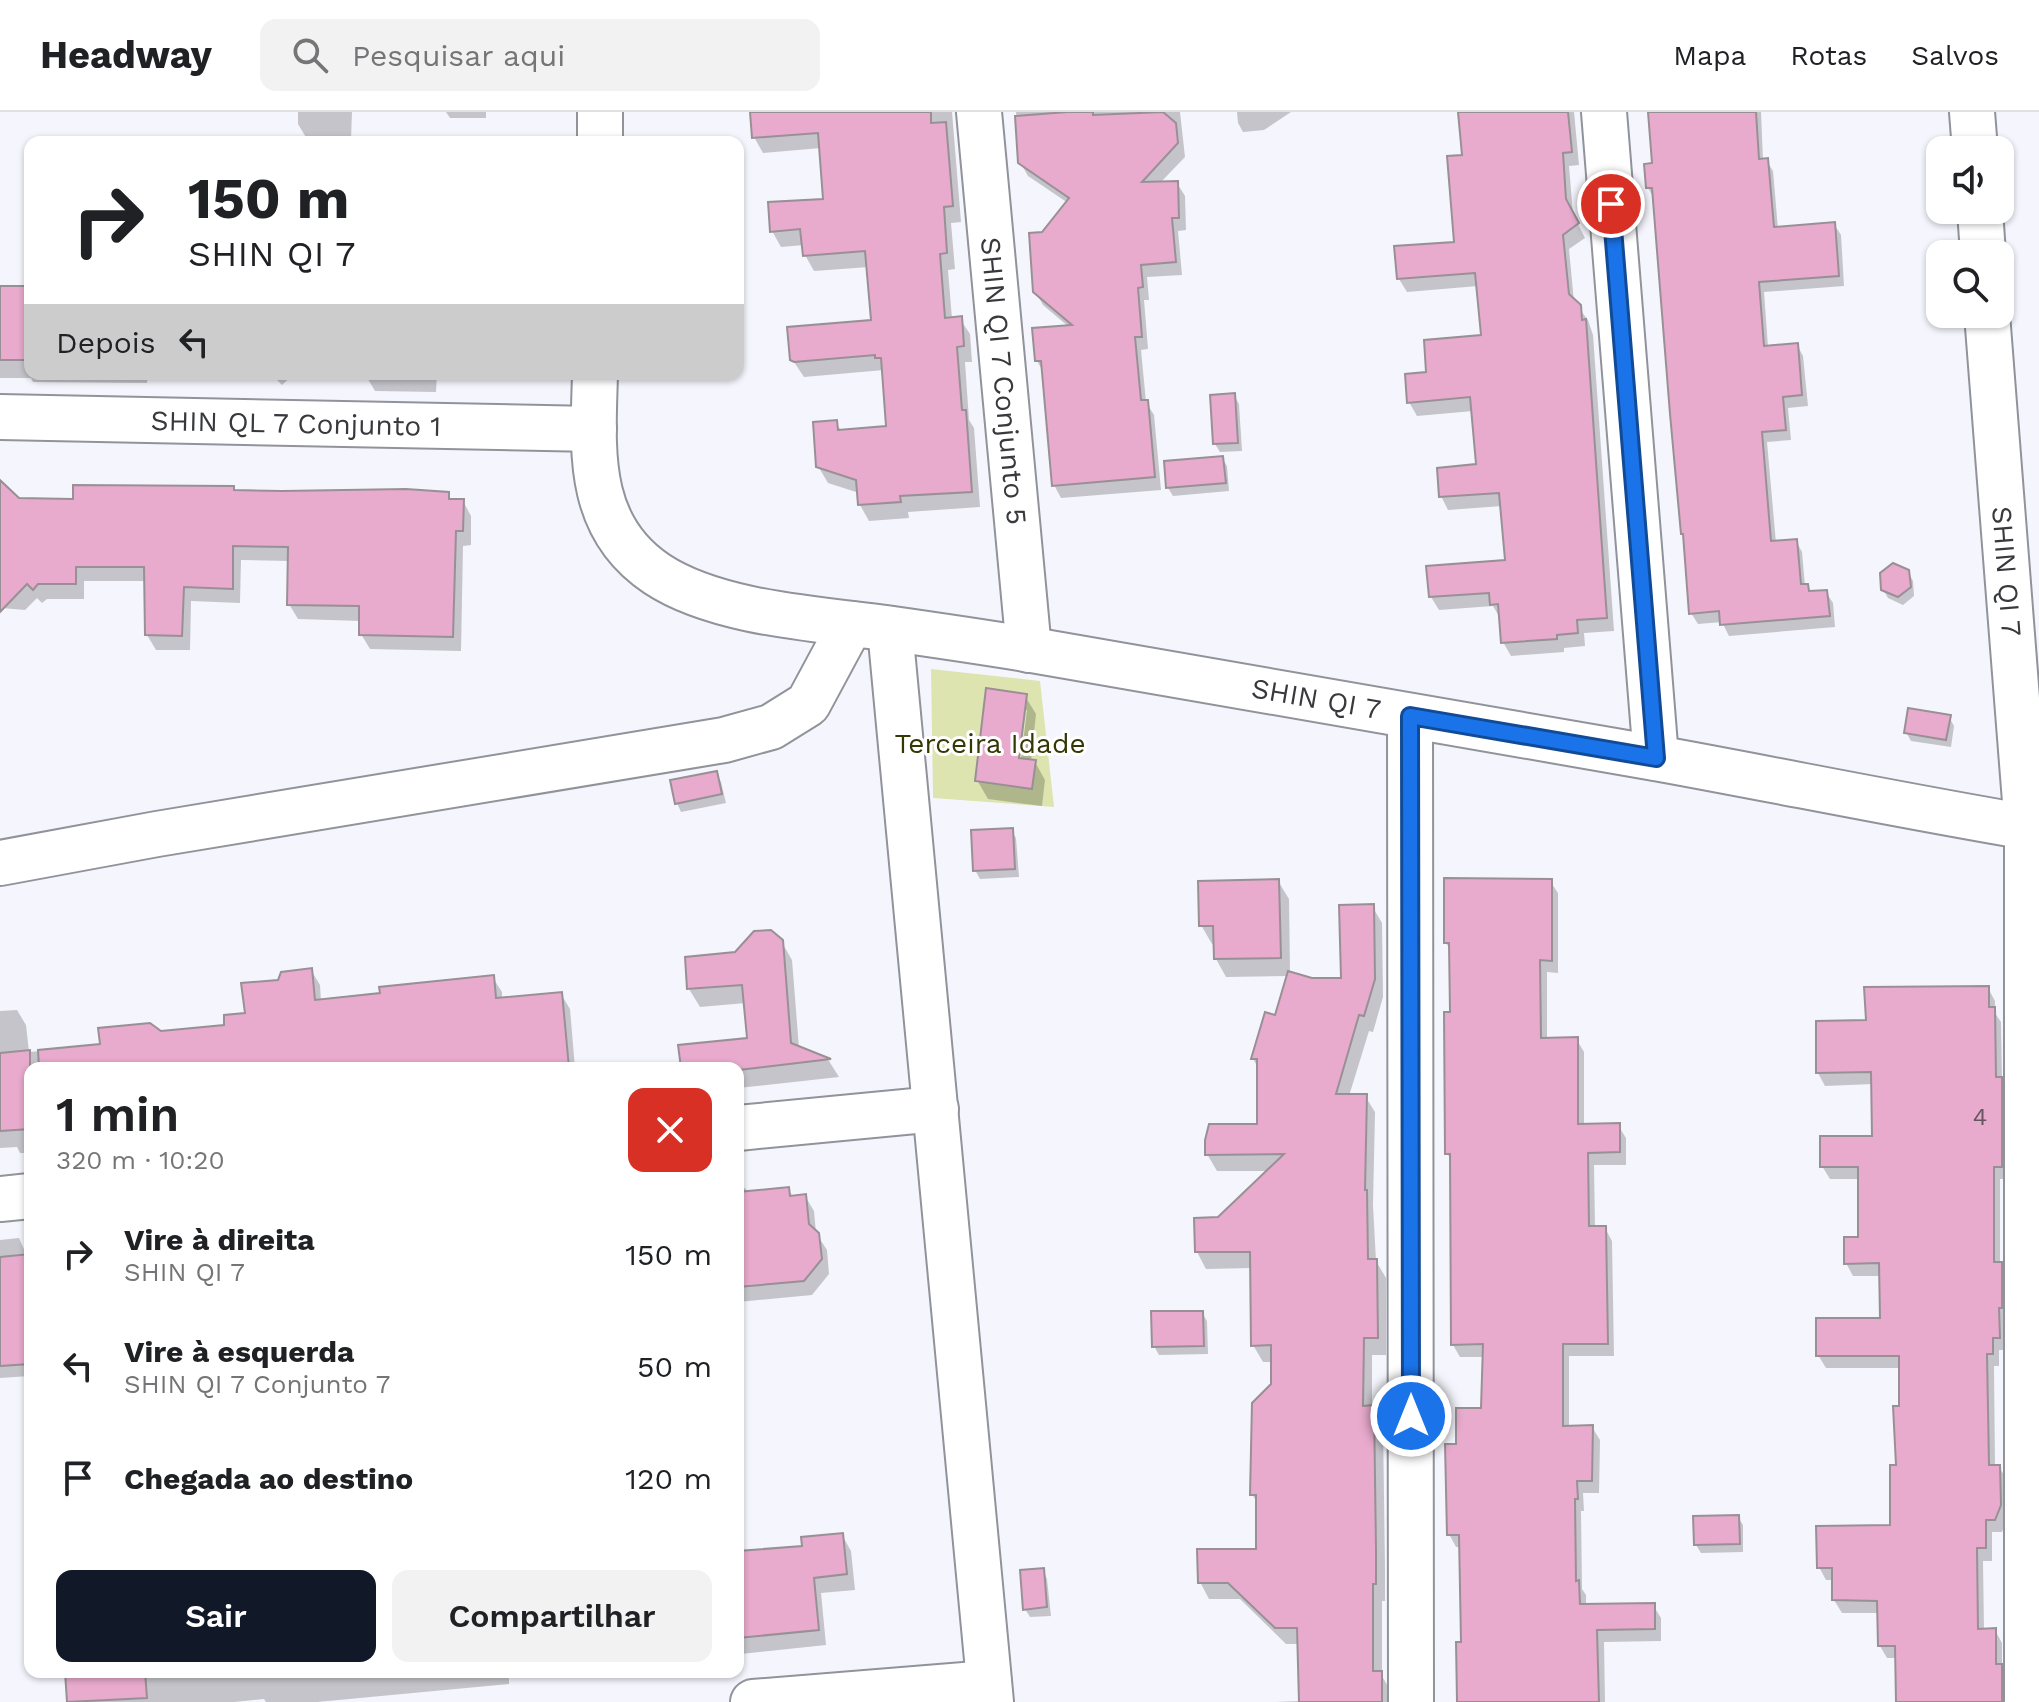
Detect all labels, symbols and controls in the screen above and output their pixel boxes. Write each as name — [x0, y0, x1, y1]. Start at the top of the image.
search box — [260, 19, 820, 91]
text: Headway — [40, 33, 212, 77]
icon: search — [288, 33, 332, 77]
text: Pesquisar aqui — [352, 38, 565, 73]
text: Mapa — [1673, 39, 1746, 72]
text: Rotas — [1790, 39, 1867, 72]
text: Salvos — [1911, 39, 1999, 72]
map controls — [1926, 136, 2014, 328]
button: sound — [1926, 136, 2014, 224]
text: 150 m — [188, 166, 350, 232]
icon: right — [56, 168, 160, 272]
pin — [1577, 170, 1645, 238]
icon: arrive — [1589, 182, 1633, 226]
text: SHIN QI 7 — [188, 233, 355, 275]
street label: SHIN QI 7 Conjunto 5 — [974, 236, 1034, 526]
button: search — [1926, 240, 2014, 328]
icon: left — [172, 320, 216, 364]
text: Depois — [56, 325, 156, 360]
street label: SHIN QL 7 Conjunto 1 — [150, 404, 441, 442]
street label: SHIN QI 7 — [1986, 505, 2029, 637]
street label: SHIN QI 7 — [1249, 671, 1383, 726]
park label: Terceira Idade — [894, 727, 1086, 760]
text: 1 min — [56, 1086, 179, 1143]
button: close — [628, 1088, 712, 1172]
house number: 4 — [1973, 1103, 1987, 1131]
text: 320 m · 10:20 — [56, 1145, 225, 1175]
text: Vire à direita — [124, 1222, 315, 1257]
icon: right — [56, 1232, 100, 1276]
text: 150 m — [625, 1237, 712, 1272]
text: SHIN QI 7 — [124, 1257, 245, 1287]
text: Vire à esquerda — [124, 1334, 354, 1369]
icon: left — [56, 1344, 100, 1388]
text: 50 m — [637, 1349, 712, 1384]
text: SHIN QI 7 Conjunto 7 — [124, 1369, 390, 1399]
position arrow — [1369, 1374, 1453, 1458]
icon: arrive — [56, 1456, 100, 1500]
text: Chegada ao destino — [124, 1461, 413, 1496]
text: 120 m — [625, 1461, 712, 1496]
button: Sair — [56, 1570, 376, 1662]
button: Compartilhar — [392, 1570, 712, 1662]

